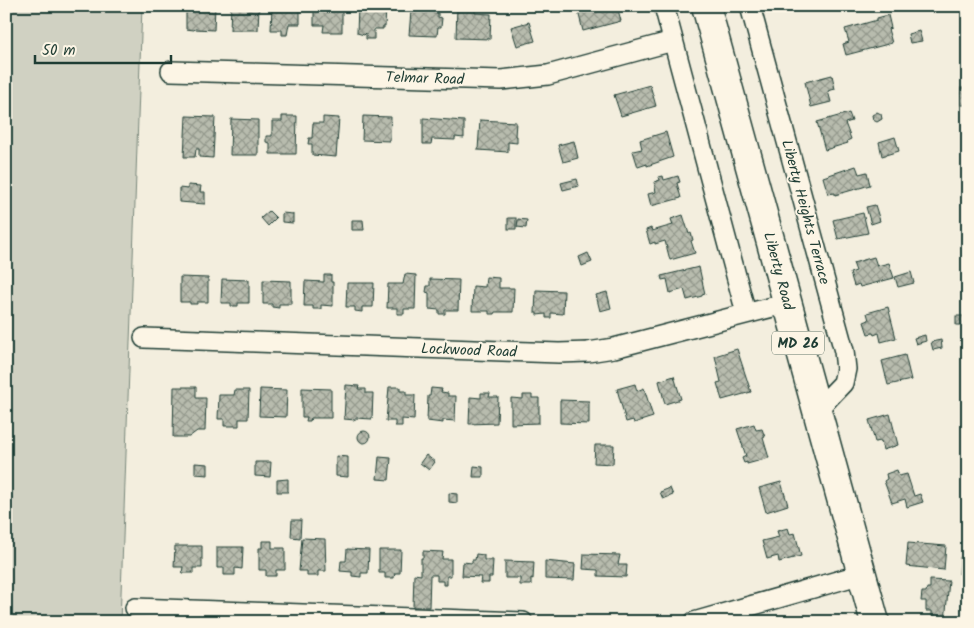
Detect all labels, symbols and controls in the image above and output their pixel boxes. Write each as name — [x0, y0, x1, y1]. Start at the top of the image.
scale bar — [35, 32, 171, 64]
text: 50 m — [42, 39, 76, 63]
street label: Telmar Road — [385, 66, 465, 92]
street label: Liberty Heights Terrace — [774, 137, 836, 288]
street label: Liberty Road — [756, 229, 800, 314]
road number: MD 26 — [772, 332, 824, 354]
street label: Lockwood Road — [421, 337, 518, 365]

